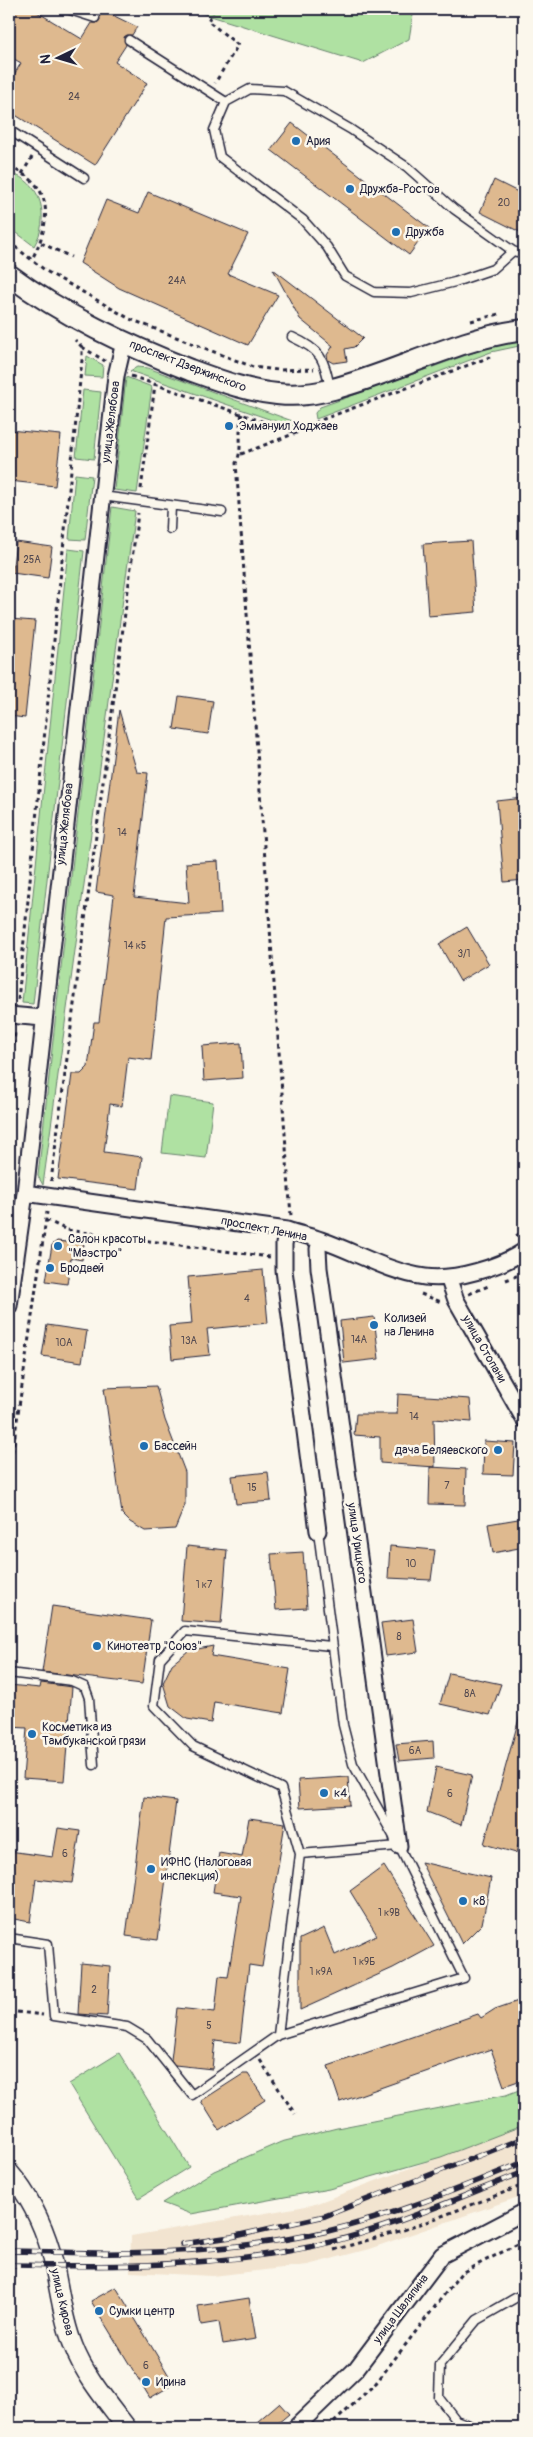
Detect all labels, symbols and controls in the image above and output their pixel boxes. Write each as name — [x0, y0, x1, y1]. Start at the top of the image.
north arrow — [32, 32, 82, 82]
text: N — [37, 54, 54, 65]
house number: 24 — [68, 91, 80, 103]
place label: Ария — [306, 134, 331, 149]
marker: Ария — [290, 135, 302, 147]
place label: Дружба-Ростов — [359, 182, 440, 197]
marker: Дружба-Ростов — [344, 183, 356, 195]
house number: 20 — [498, 197, 510, 209]
place label: Дружба — [405, 225, 445, 240]
marker: Дружба — [390, 226, 402, 238]
house number: 24А — [168, 275, 186, 287]
street label: проспект Дзержинского — [127, 337, 249, 395]
street label: улица Желябова — [98, 380, 124, 465]
place label: Эммануил Ходжаев — [239, 419, 338, 434]
marker: Эммануил Ходжаев — [223, 420, 235, 432]
house number: 25А — [23, 554, 41, 566]
street label: улица Желябова — [53, 782, 77, 867]
house number: 14 — [117, 827, 127, 839]
house number: 14 к5 — [124, 940, 146, 952]
house number: 3/1 — [457, 948, 471, 960]
street label: проспект Ленина — [220, 1213, 309, 1245]
place label: Салон красоты "Маэстро" — [68, 1232, 146, 1261]
marker: Салон красоты "Маэстро" — [52, 1240, 64, 1252]
place label: Бродвей — [60, 1261, 104, 1276]
marker: Бродвей — [44, 1262, 56, 1274]
house number: 4 — [244, 1293, 250, 1305]
place label: Колизей на Ленина — [384, 1311, 435, 1340]
street label: улица Стопани — [458, 1312, 510, 1386]
marker: Колизей на Ленина — [368, 1319, 380, 1331]
house number: 14А — [351, 1334, 368, 1346]
house number: 13А — [181, 1335, 197, 1347]
house number: 10А — [55, 1337, 73, 1349]
house number: 14 — [409, 1411, 419, 1423]
place label: Бассейн — [154, 1439, 197, 1454]
marker: Бассейн — [138, 1440, 150, 1452]
place label: дача Беляевского — [395, 1443, 489, 1458]
marker: дача Беляевского — [492, 1444, 504, 1456]
house number: 7 — [444, 1480, 450, 1492]
house number: 15 — [247, 1482, 257, 1494]
street label: улица Урицкого — [344, 1501, 370, 1585]
house number: 10 — [406, 1558, 417, 1570]
house number: 1 к7 — [196, 1579, 213, 1591]
house number: 8 — [396, 1631, 402, 1643]
place label: Кинотеатр "Союз" — [107, 1639, 202, 1654]
marker: Кинотеатр "Союз" — [91, 1640, 103, 1652]
house number: 8А — [464, 1688, 476, 1700]
place label: Косметика из Тамбуканской грязи — [42, 1720, 146, 1749]
marker: Косметика из Тамбуканской грязи — [26, 1728, 38, 1740]
house number: 6А — [409, 1745, 422, 1757]
place label: к4 — [334, 1786, 347, 1801]
marker: к4 — [318, 1787, 330, 1799]
house number: 6 — [447, 1788, 453, 1800]
house number: 6 — [62, 1848, 68, 1860]
place label: ИФНС (Налоговая инспекция) — [161, 1855, 252, 1884]
marker: ИФНС (Налоговая инспекция) — [145, 1863, 157, 1875]
place label: к8 — [473, 1894, 485, 1909]
marker: к8 — [457, 1895, 469, 1907]
house number: 1 к9В — [378, 1907, 400, 1919]
house number: 1 к9Б — [353, 1956, 375, 1968]
house number: 1 к9А — [310, 1966, 333, 1978]
house number: 2 — [91, 1984, 97, 1996]
house number: 5 — [206, 2020, 212, 2032]
street label: улица Кирова — [47, 2266, 77, 2337]
street label: улица Шаляпина — [369, 2271, 432, 2347]
place label: Сумки центр — [109, 2304, 175, 2319]
marker: Сумки центр — [93, 2305, 105, 2317]
house number: 6 — [143, 2360, 149, 2372]
place label: Ирина — [156, 2375, 186, 2390]
marker: Ирина — [140, 2376, 152, 2388]

